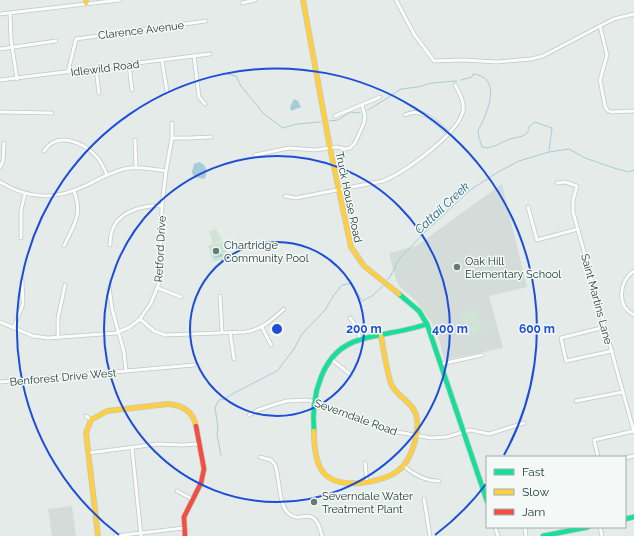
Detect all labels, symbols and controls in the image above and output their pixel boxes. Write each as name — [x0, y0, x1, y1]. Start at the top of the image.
street label: Clarence Avenue — [97, 19, 185, 42]
street label: Idlewild Road — [70, 58, 140, 79]
street label: Truck House Road — [332, 150, 365, 244]
water label: Cattail Creek — [412, 179, 473, 237]
street label: Retford Drive — [152, 215, 169, 283]
place label: Chartridge Community Pool — [224, 239, 309, 265]
marker: Chartridge Community Pool — [211, 246, 221, 256]
street label: Saint Martins Lane — [578, 252, 615, 346]
place label: Oak Hill Elementary School — [465, 255, 561, 281]
marker: Oak Hill Elementary School — [452, 262, 462, 272]
centre of rings — [270, 322, 284, 336]
text: 200 m — [346, 322, 382, 336]
text: 400 m — [432, 322, 468, 336]
text: 600 m — [519, 322, 555, 336]
street label: Benforest Drive West — [9, 366, 117, 389]
street label: Severndale Road — [313, 397, 399, 438]
legend — [486, 456, 626, 528]
text: Fast — [522, 465, 545, 479]
text: Slow — [522, 485, 549, 499]
place label: Severndale Water Treatment Plant — [322, 490, 413, 516]
marker: Severndale Water Treatment Plant — [309, 497, 319, 507]
text: Jam — [522, 505, 545, 519]

